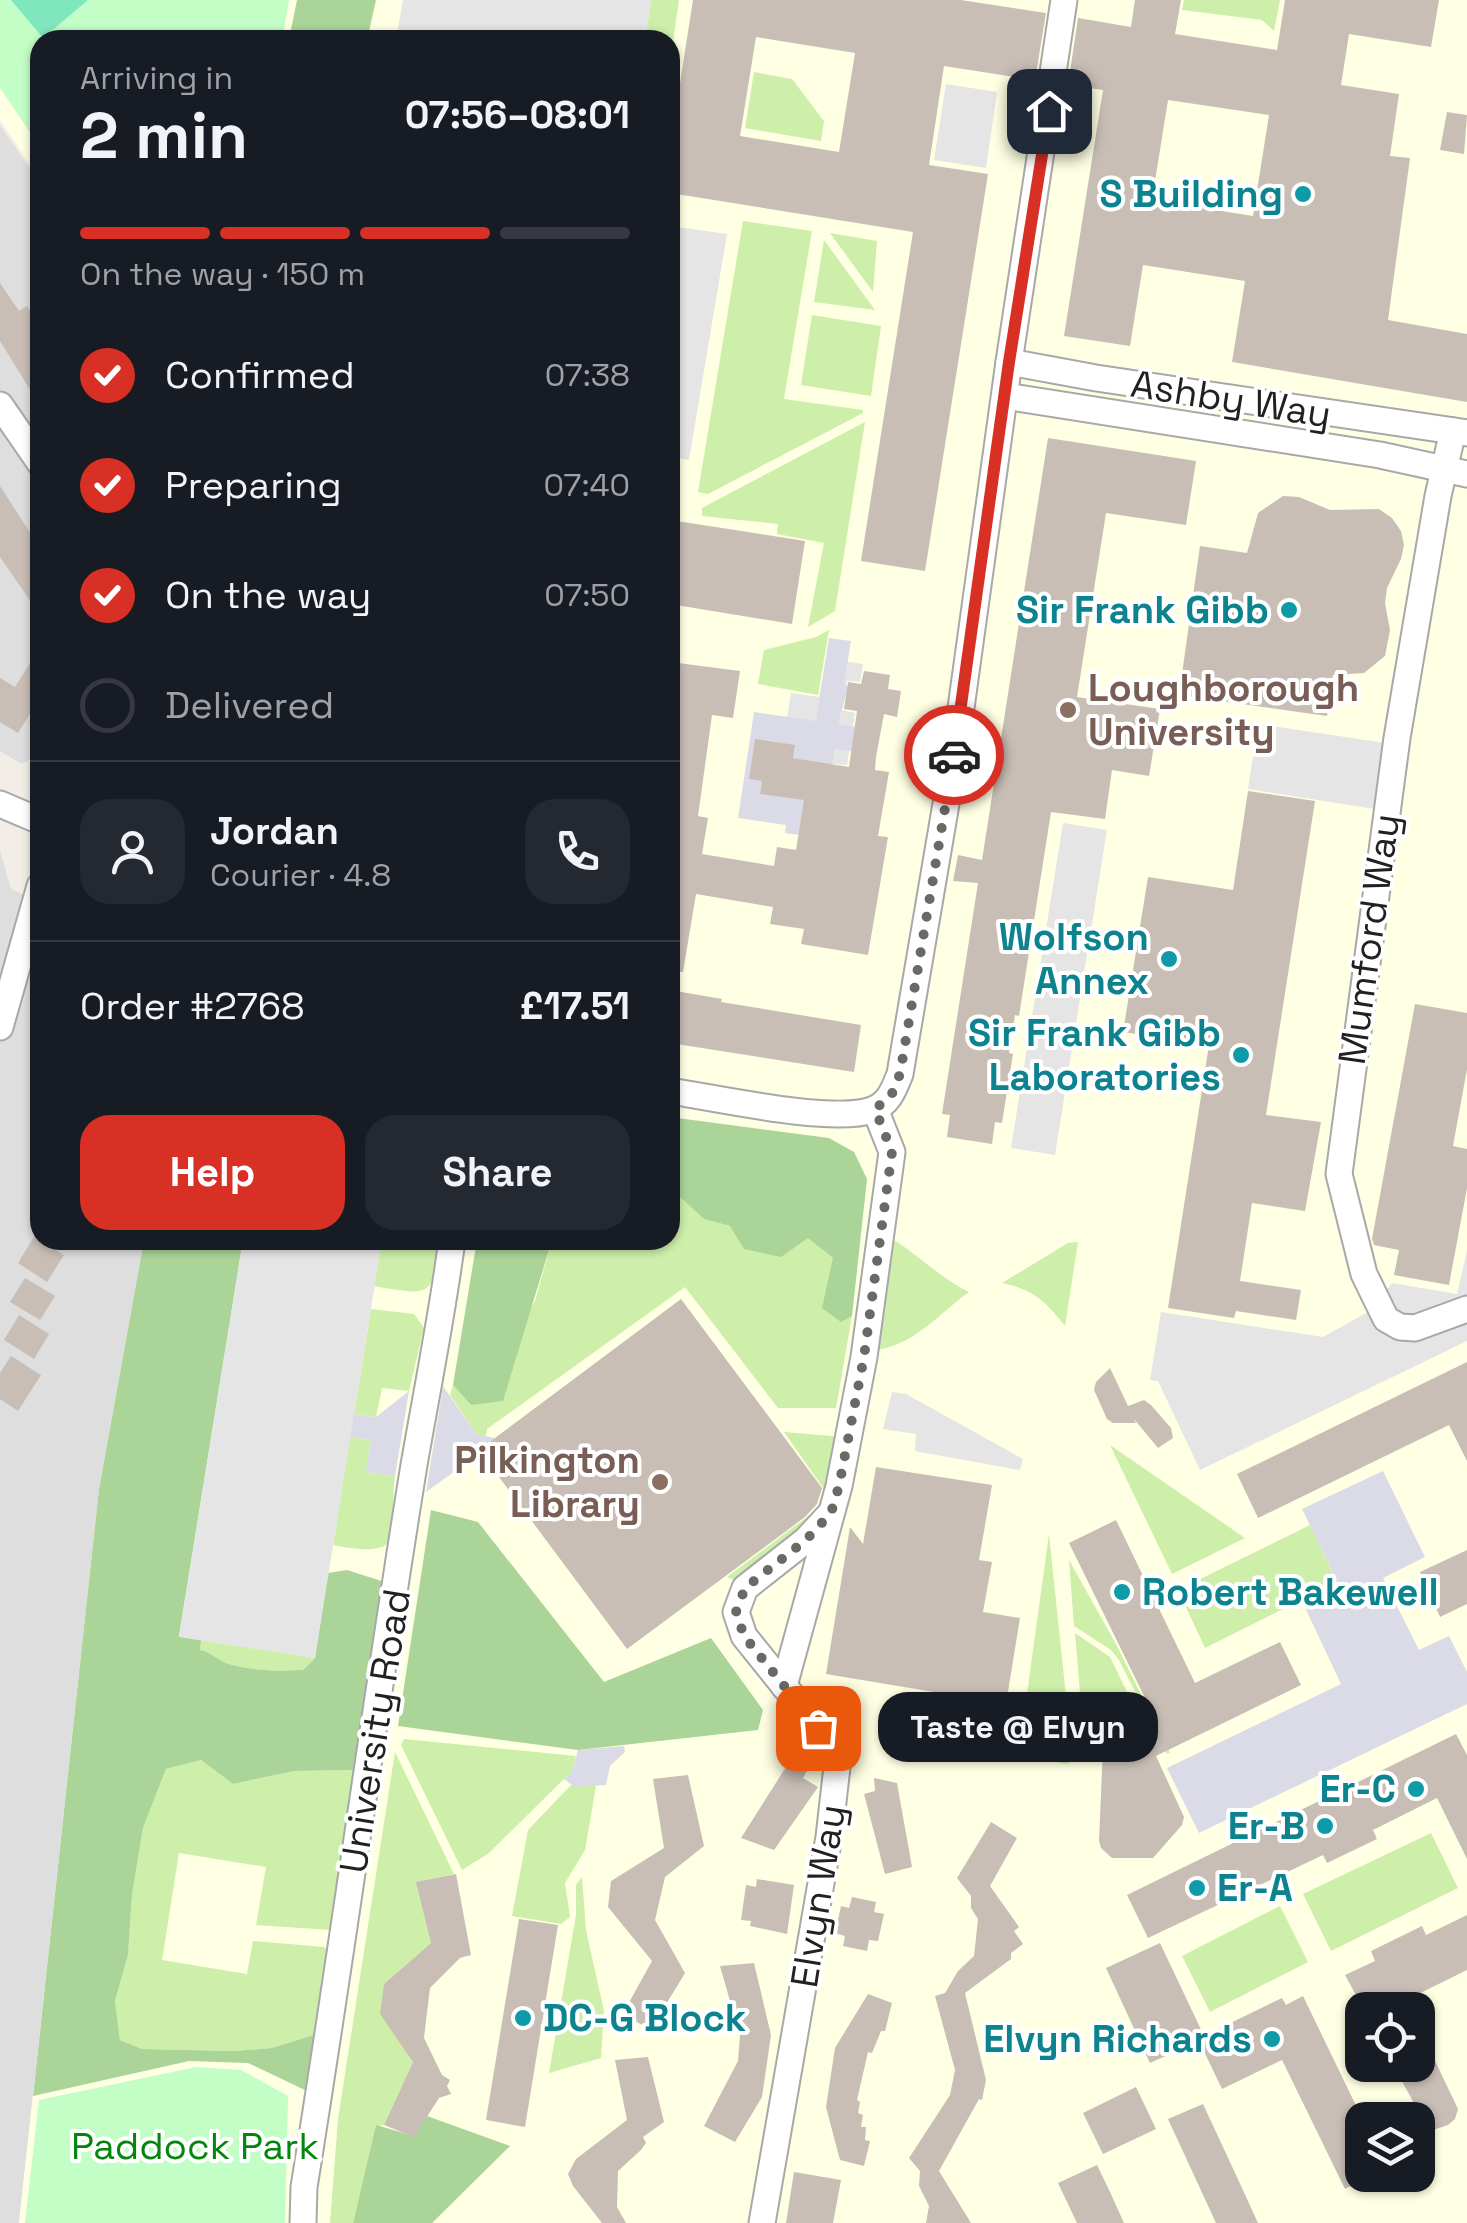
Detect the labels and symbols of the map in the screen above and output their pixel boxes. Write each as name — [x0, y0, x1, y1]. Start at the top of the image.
pin — [1007, 69, 1092, 154]
place label: S Building — [1099, 170, 1283, 218]
marker: S Building — [1292, 183, 1314, 205]
street label: Ashby Way — [1128, 359, 1334, 439]
place label: Sir Frank Gibb — [1016, 586, 1269, 634]
marker: Sir Frank Gibb — [1278, 599, 1300, 621]
place label: Loughborough University — [1088, 664, 1359, 756]
marker: Loughborough University — [1057, 699, 1079, 721]
courier — [904, 705, 1004, 805]
street label: Mumford Way — [1328, 811, 1410, 1067]
place label: Wolfson Annex — [999, 913, 1149, 1005]
marker: Wolfson Annex — [1158, 948, 1180, 970]
place label: Sir Frank Gibb Laboratories — [968, 1009, 1221, 1101]
marker: Sir Frank Gibb Laboratories — [1230, 1044, 1252, 1066]
place label: Pilkington Library — [454, 1436, 640, 1528]
marker: Pilkington Library — [649, 1471, 671, 1493]
place label: Robert Bakewell — [1142, 1568, 1439, 1616]
marker: Robert Bakewell — [1111, 1581, 1133, 1603]
street label: University Road — [329, 1585, 421, 1877]
pin — [776, 1686, 861, 1771]
callout: Taste @ Elvyn — [878, 1693, 1158, 1763]
place label: Er-C — [1319, 1765, 1396, 1813]
marker: Er-C — [1405, 1778, 1427, 1800]
street label: Elvyn Way — [780, 1801, 856, 1991]
place label: Er-B — [1228, 1802, 1305, 1850]
marker: Er-B — [1314, 1815, 1336, 1837]
place label: Er-A — [1217, 1864, 1293, 1912]
marker: Er-A — [1186, 1877, 1208, 1899]
place label: DC-G Block — [543, 1994, 746, 2042]
marker: DC-G Block — [512, 2007, 534, 2029]
place label: Elvyn Richards — [983, 2015, 1252, 2063]
marker: Elvyn Richards — [1261, 2028, 1283, 2050]
park label: Paddock Park — [71, 2122, 319, 2170]

